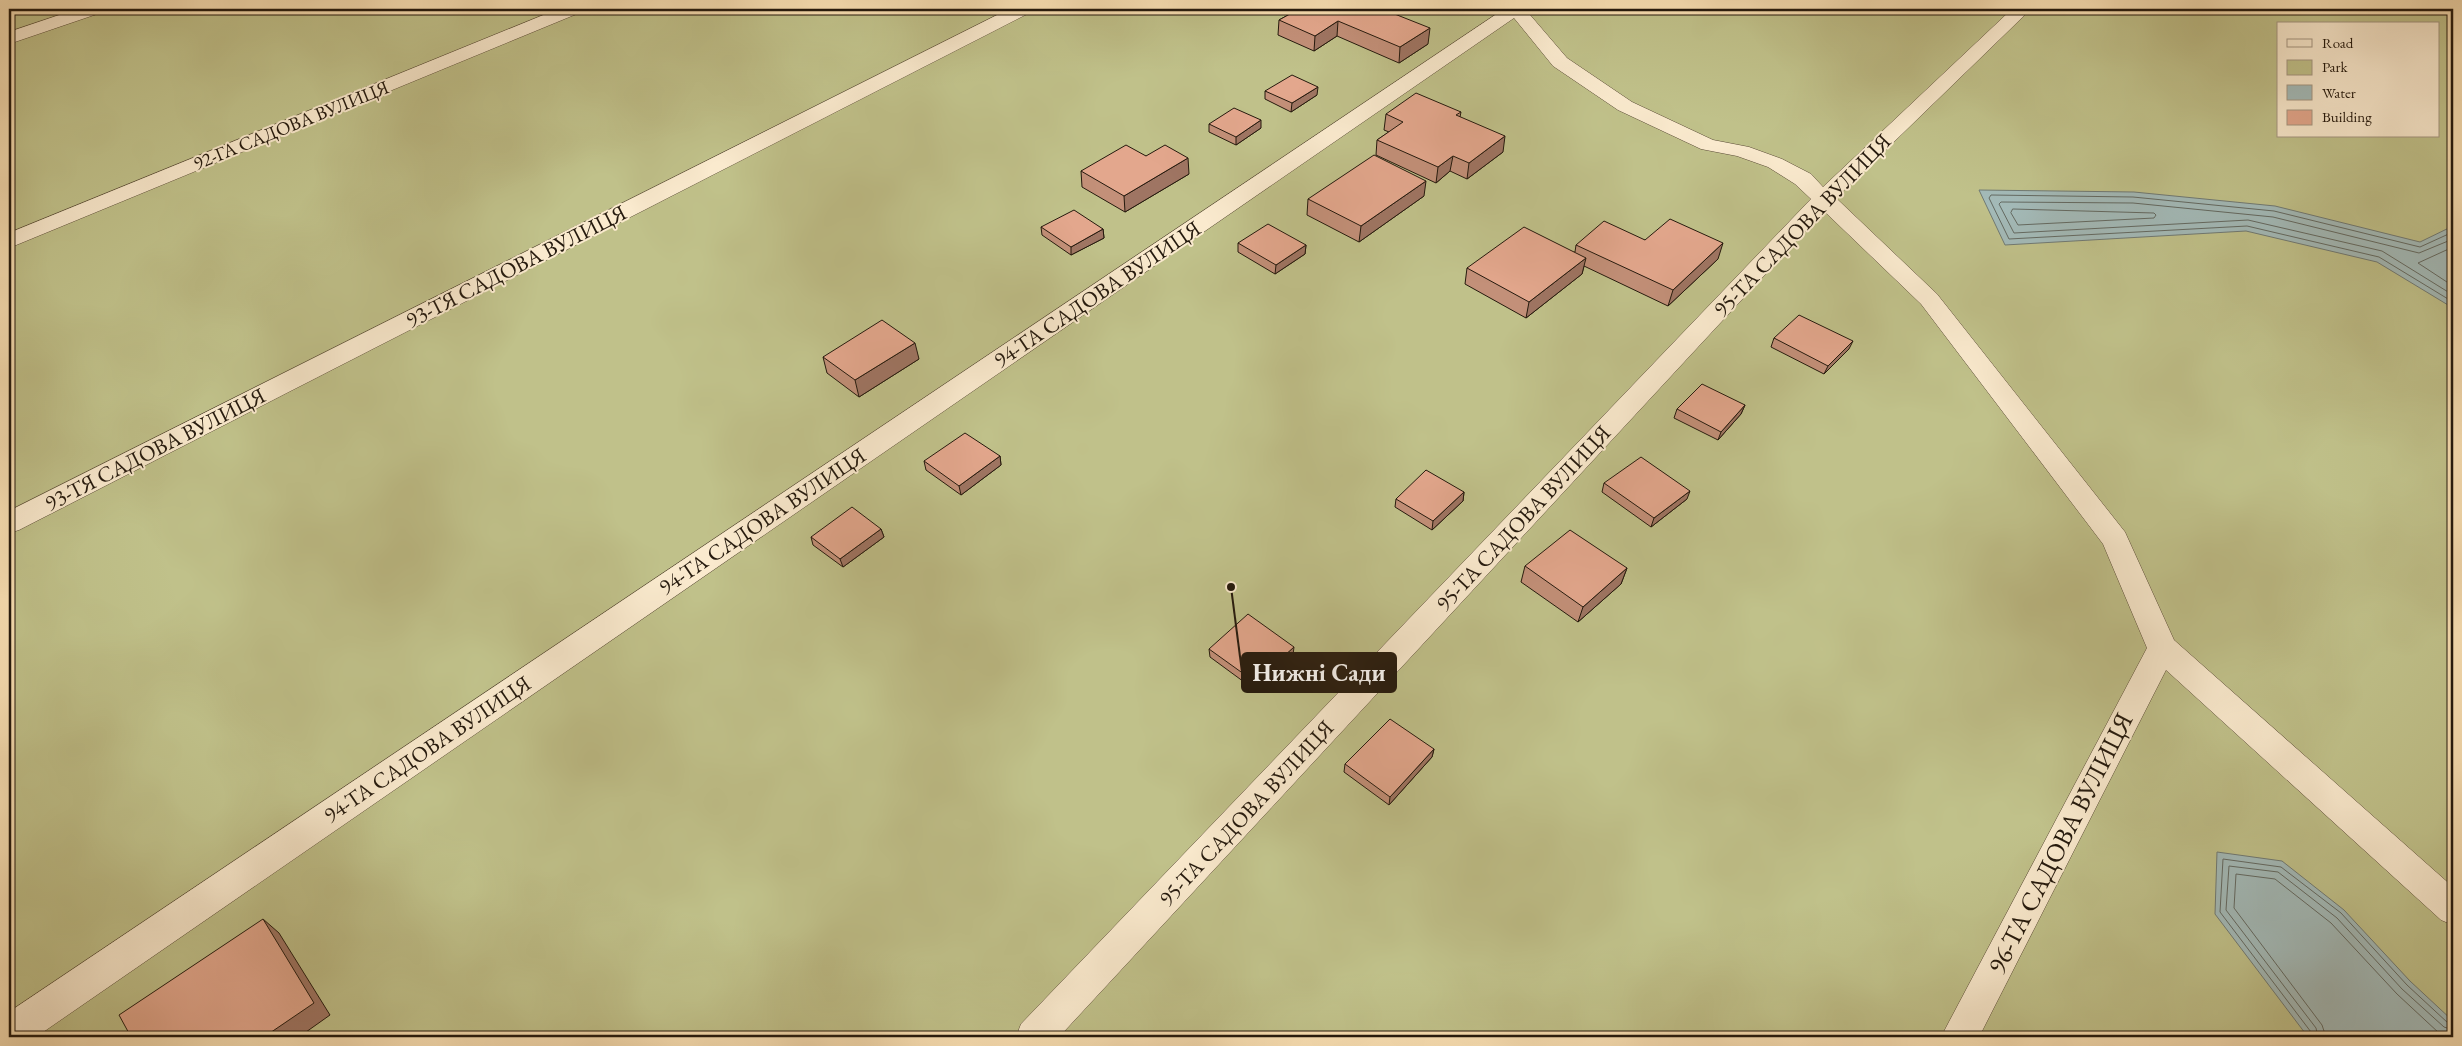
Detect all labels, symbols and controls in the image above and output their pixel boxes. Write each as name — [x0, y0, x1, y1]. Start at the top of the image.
legend — [2277, 22, 2440, 138]
text: Road — [2322, 33, 2354, 52]
text: Park — [2322, 57, 2349, 76]
street label: 92-ГА САДОВА ВУЛИЦЯ — [189, 74, 393, 176]
text: Water — [2322, 83, 2356, 102]
text: Building — [2322, 107, 2372, 126]
street label: 95-ТА САДОВА ВУЛИЦЯ — [1707, 127, 1897, 323]
street label: 93-ТЯ САДОВА ВУЛИЦЯ — [401, 198, 632, 334]
street label: 94-ТА САДОВА ВУЛИЦЯ — [988, 214, 1207, 374]
street label: 93-ТЯ САДОВА ВУЛИЦЯ — [40, 381, 271, 517]
street label: 95-ТА САДОВА ВУЛИЦЯ — [1429, 419, 1617, 617]
street label: 94-ТА САДОВА ВУЛИЦЯ — [653, 441, 872, 601]
callout: Нижні Сади — [1242, 653, 1396, 692]
text: Нижні Сади — [1252, 657, 1386, 688]
street label: 94-ТА САДОВА ВУЛИЦЯ — [318, 669, 537, 829]
street label: 96-ТА САДОВА ВУЛИЦЯ — [1979, 707, 2141, 979]
street label: 95-ТА САДОВА ВУЛИЦЯ — [1152, 714, 1340, 912]

